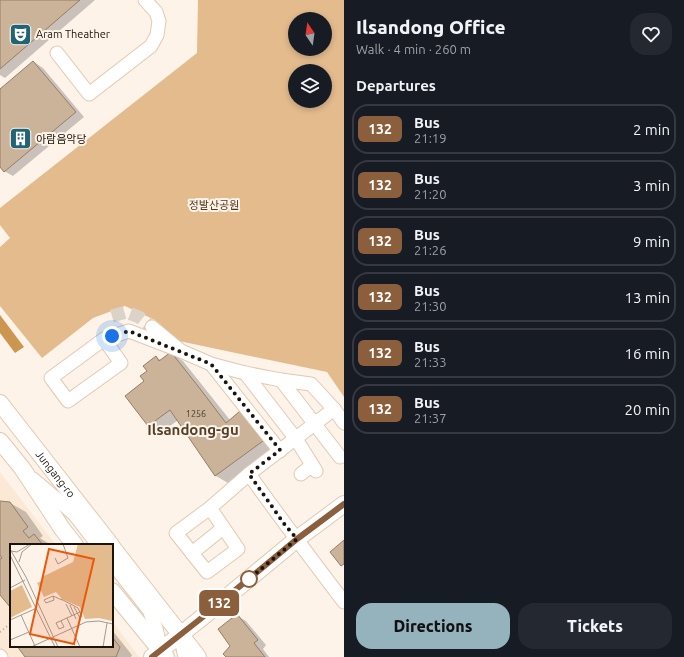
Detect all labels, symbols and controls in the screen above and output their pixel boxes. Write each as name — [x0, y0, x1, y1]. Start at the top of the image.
north arrow — [288, 12, 332, 56]
map controls — [288, 12, 332, 108]
button: heart — [630, 13, 672, 55]
text: Ilsandong Office — [356, 16, 506, 38]
theatre icon: Aram Theather — [7, 21, 33, 47]
place label: Aram Theather — [36, 28, 111, 40]
text: Walk · 4 min · 260 m — [356, 42, 471, 56]
button: layers — [288, 64, 332, 108]
text: Departures — [356, 77, 436, 94]
text: Bus — [414, 114, 440, 131]
text: 132 — [368, 121, 392, 137]
text: 2 min — [633, 121, 670, 138]
building icon: 아람음악당 — [8, 126, 34, 152]
text: 21:19 — [414, 131, 447, 145]
place label: 아람음악당 — [36, 133, 87, 145]
text: Bus — [414, 170, 440, 187]
text: 132 — [368, 177, 392, 193]
text: 3 min — [633, 177, 670, 194]
text: 21:20 — [414, 187, 447, 201]
park label: 정발산공원 — [189, 199, 239, 211]
text: Bus — [414, 226, 440, 243]
text: 132 — [368, 233, 392, 249]
text: 9 min — [633, 233, 670, 250]
text: 21:26 — [414, 243, 447, 257]
text: Bus — [414, 282, 440, 299]
text: 132 — [368, 289, 392, 305]
text: 13 min — [624, 289, 670, 306]
text: 21:30 — [414, 299, 447, 313]
your location — [102, 326, 122, 346]
text: Bus — [414, 338, 440, 355]
text: 132 — [368, 345, 392, 361]
text: 16 min — [624, 345, 670, 362]
text: 21:33 — [414, 355, 447, 369]
text: Bus — [414, 394, 440, 411]
text: 132 — [368, 401, 392, 417]
text: 20 min — [624, 401, 670, 418]
house number: 1256 — [186, 409, 206, 419]
text: 21:37 — [414, 411, 447, 425]
district label: Ilsandong-gu — [147, 421, 239, 438]
street label: Jungang-ro — [33, 448, 78, 500]
inset map — [10, 544, 113, 647]
unlabelled marker — [240, 570, 258, 588]
line badge: 132 — [196, 590, 242, 616]
text: 132 — [207, 595, 231, 611]
button: Directions — [356, 603, 510, 649]
button: Tickets — [518, 603, 672, 649]

